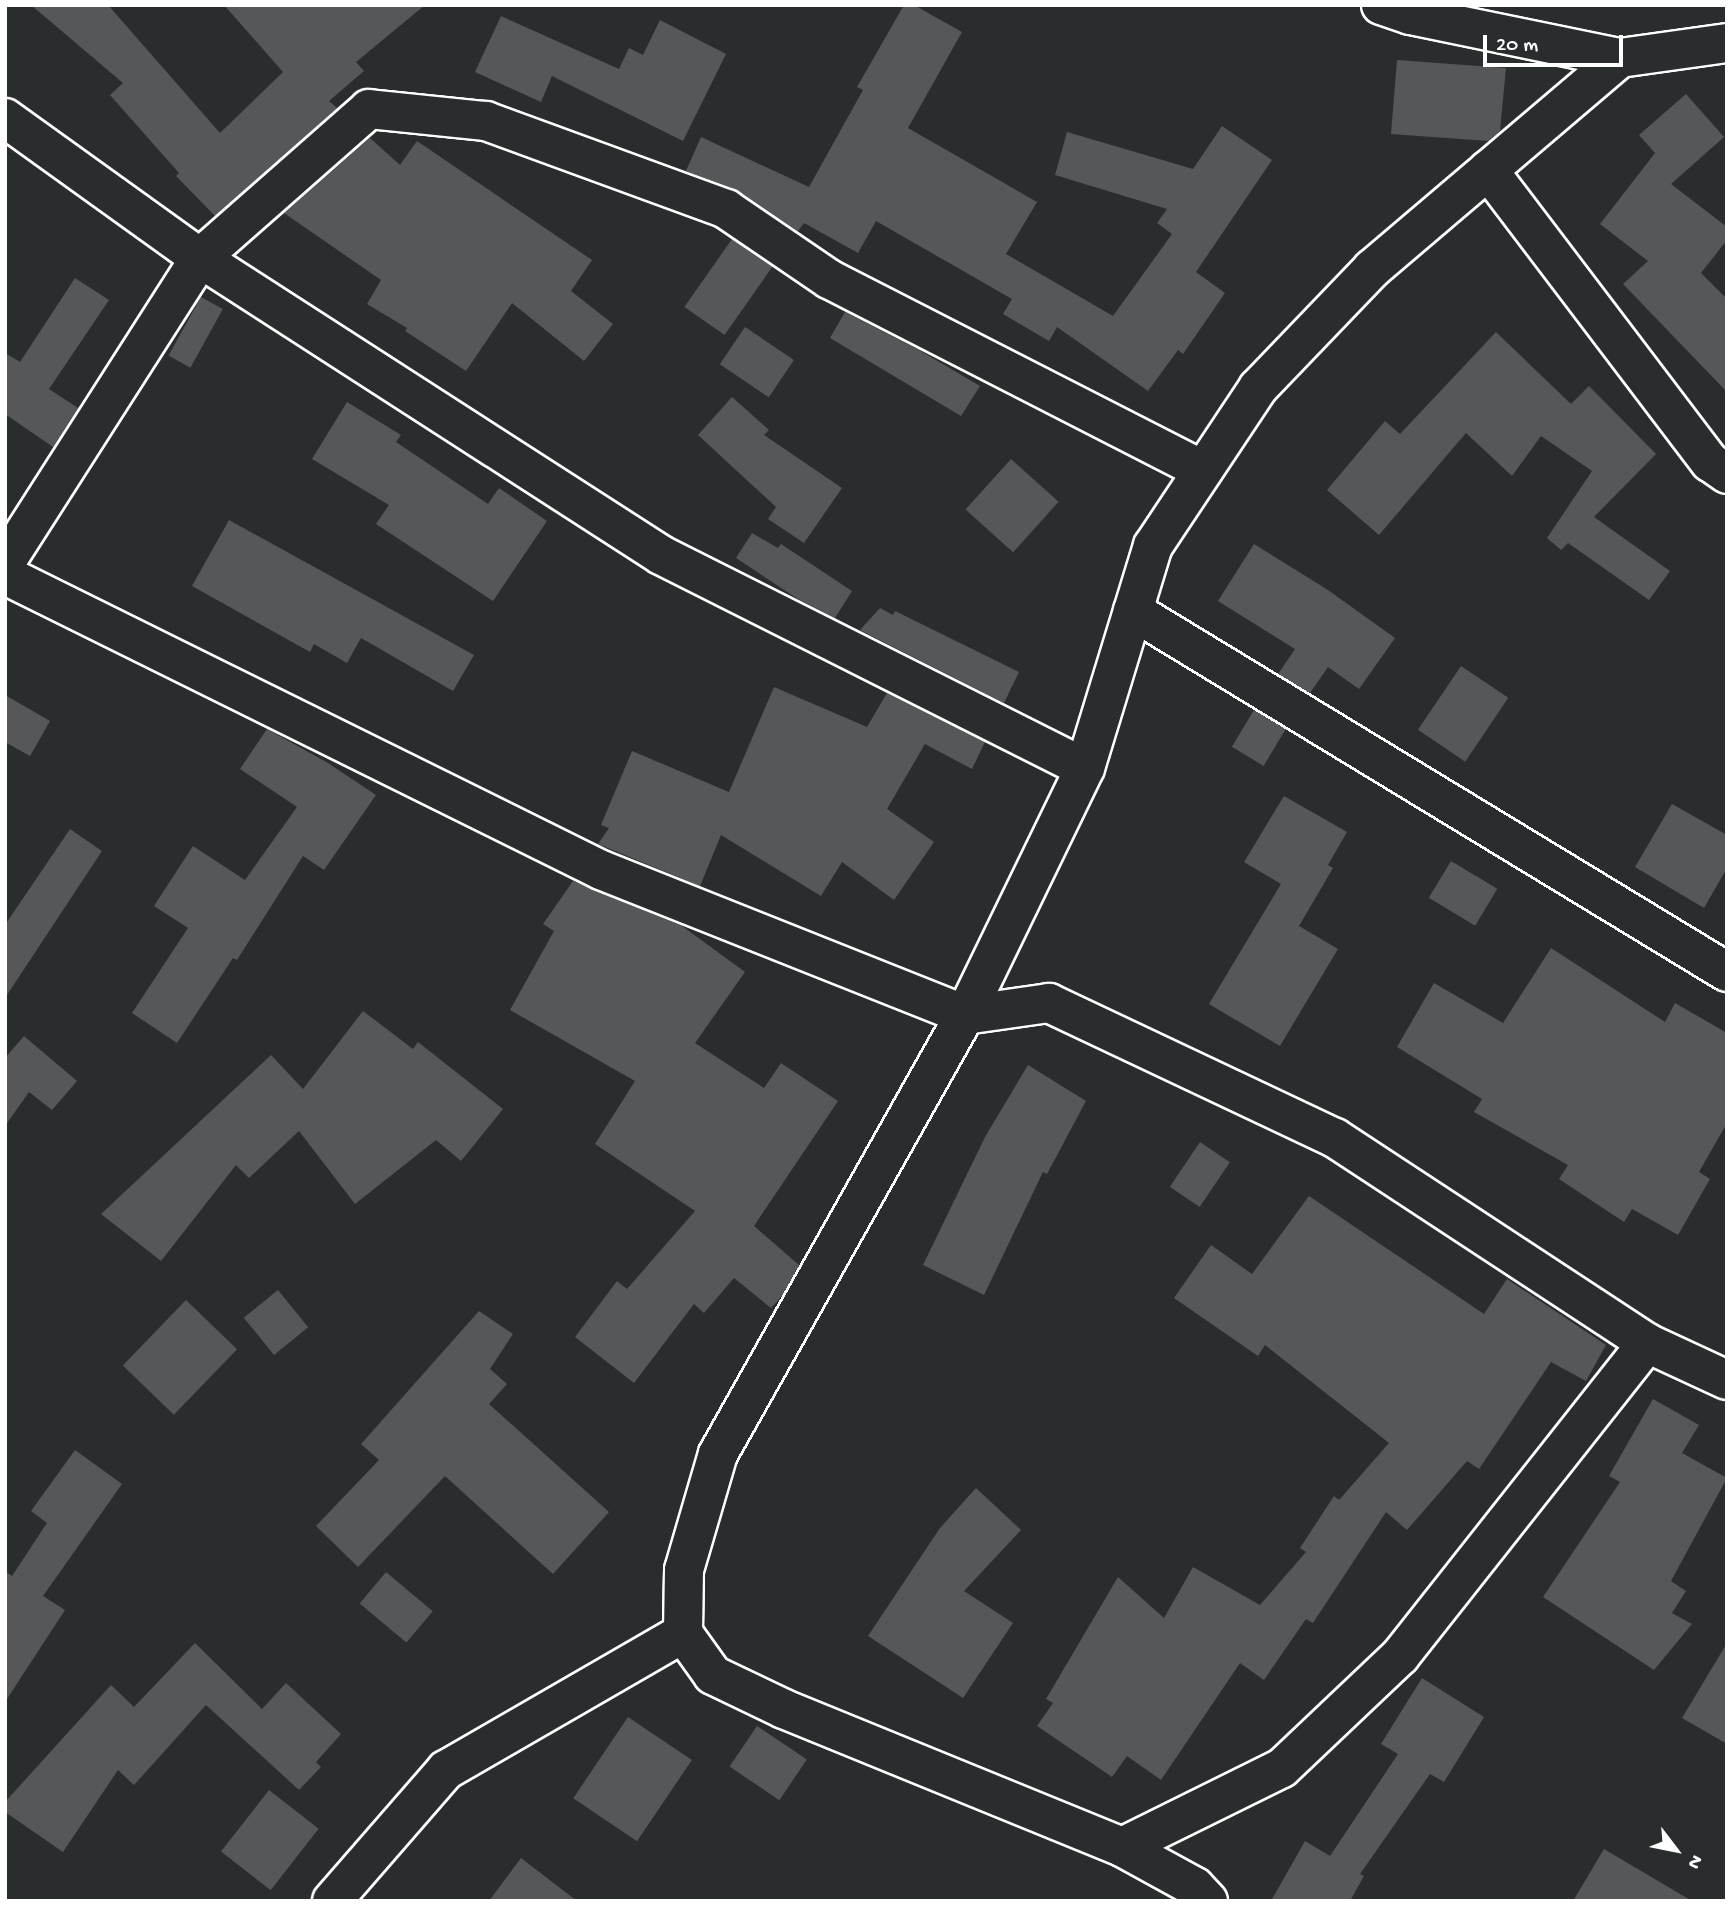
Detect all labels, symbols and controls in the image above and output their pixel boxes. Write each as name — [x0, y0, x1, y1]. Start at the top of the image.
scale bar — [1487, 21, 1627, 65]
text: 20 m — [1496, 34, 1538, 59]
north arrow — [1641, 1815, 1711, 1885]
text: N — [1681, 1850, 1707, 1873]

